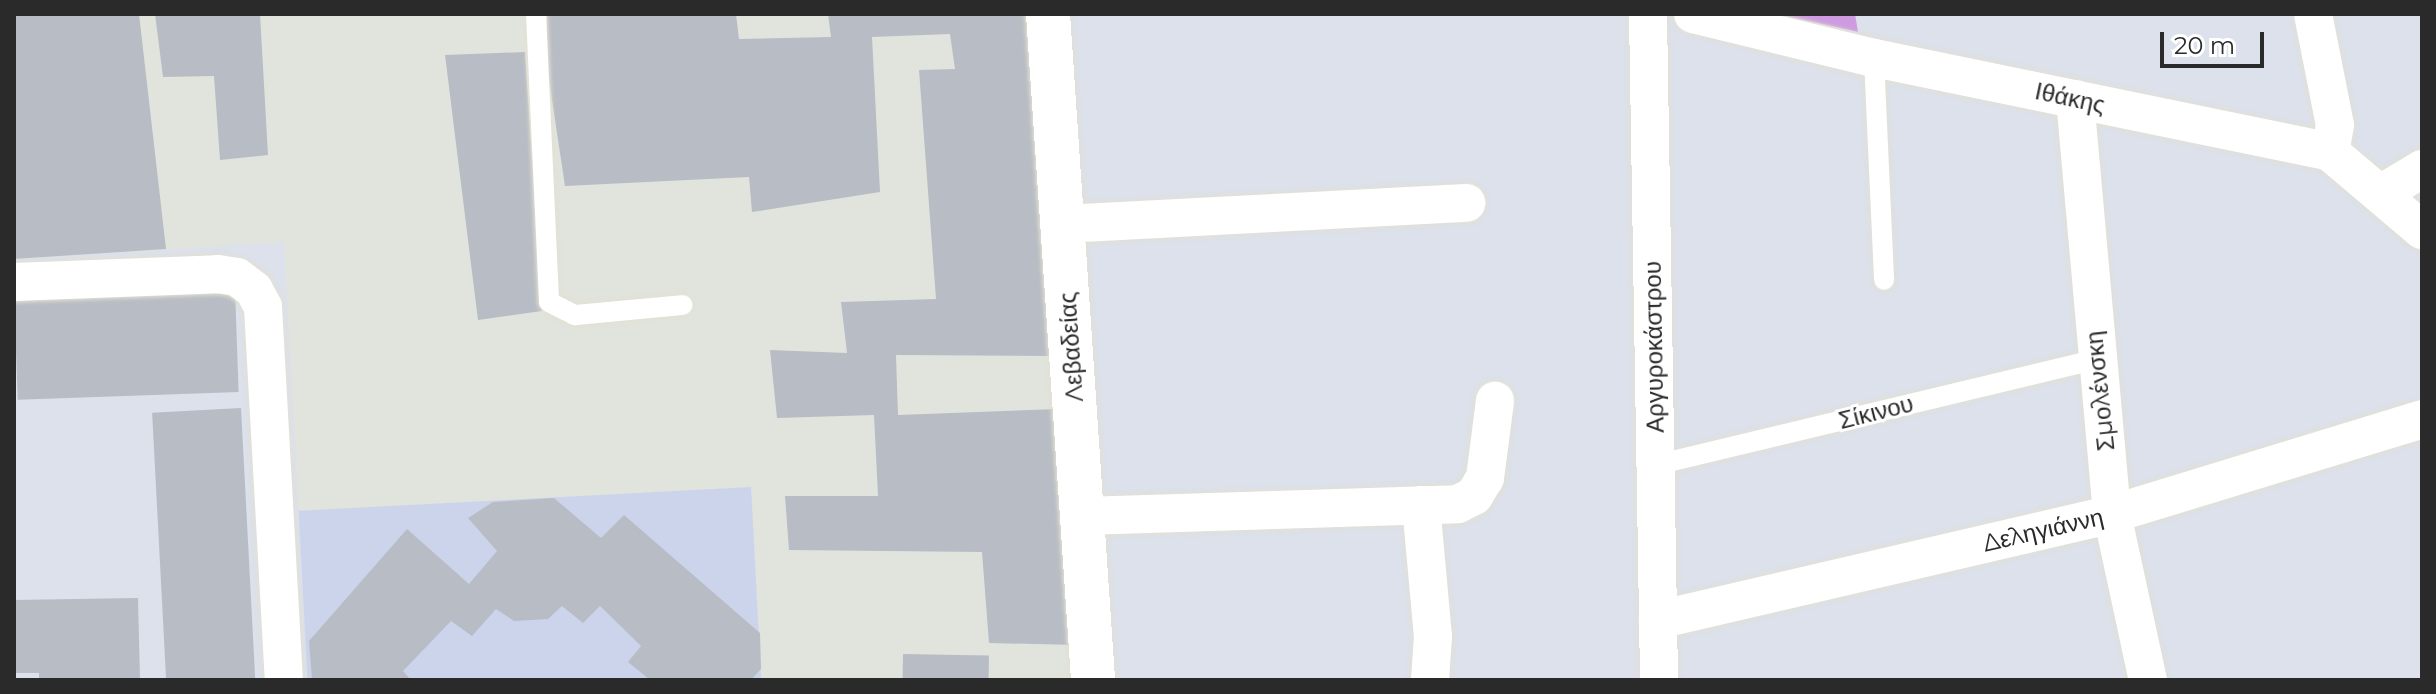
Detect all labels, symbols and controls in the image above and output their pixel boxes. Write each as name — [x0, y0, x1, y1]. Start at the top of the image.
scale bar — [2164, 16, 2268, 66]
text: 20 m — [2174, 31, 2235, 60]
street label: Ιθάκης — [2032, 77, 2108, 119]
street label: Αργυροκάστρου — [1638, 261, 1670, 433]
street label: Λεβαδείας — [1053, 291, 1089, 403]
street label: Σμολένσκη — [2079, 330, 2121, 452]
street label: Σίκινου — [1836, 389, 1916, 435]
street label: Δεληγιάννη — [1980, 502, 2106, 558]

